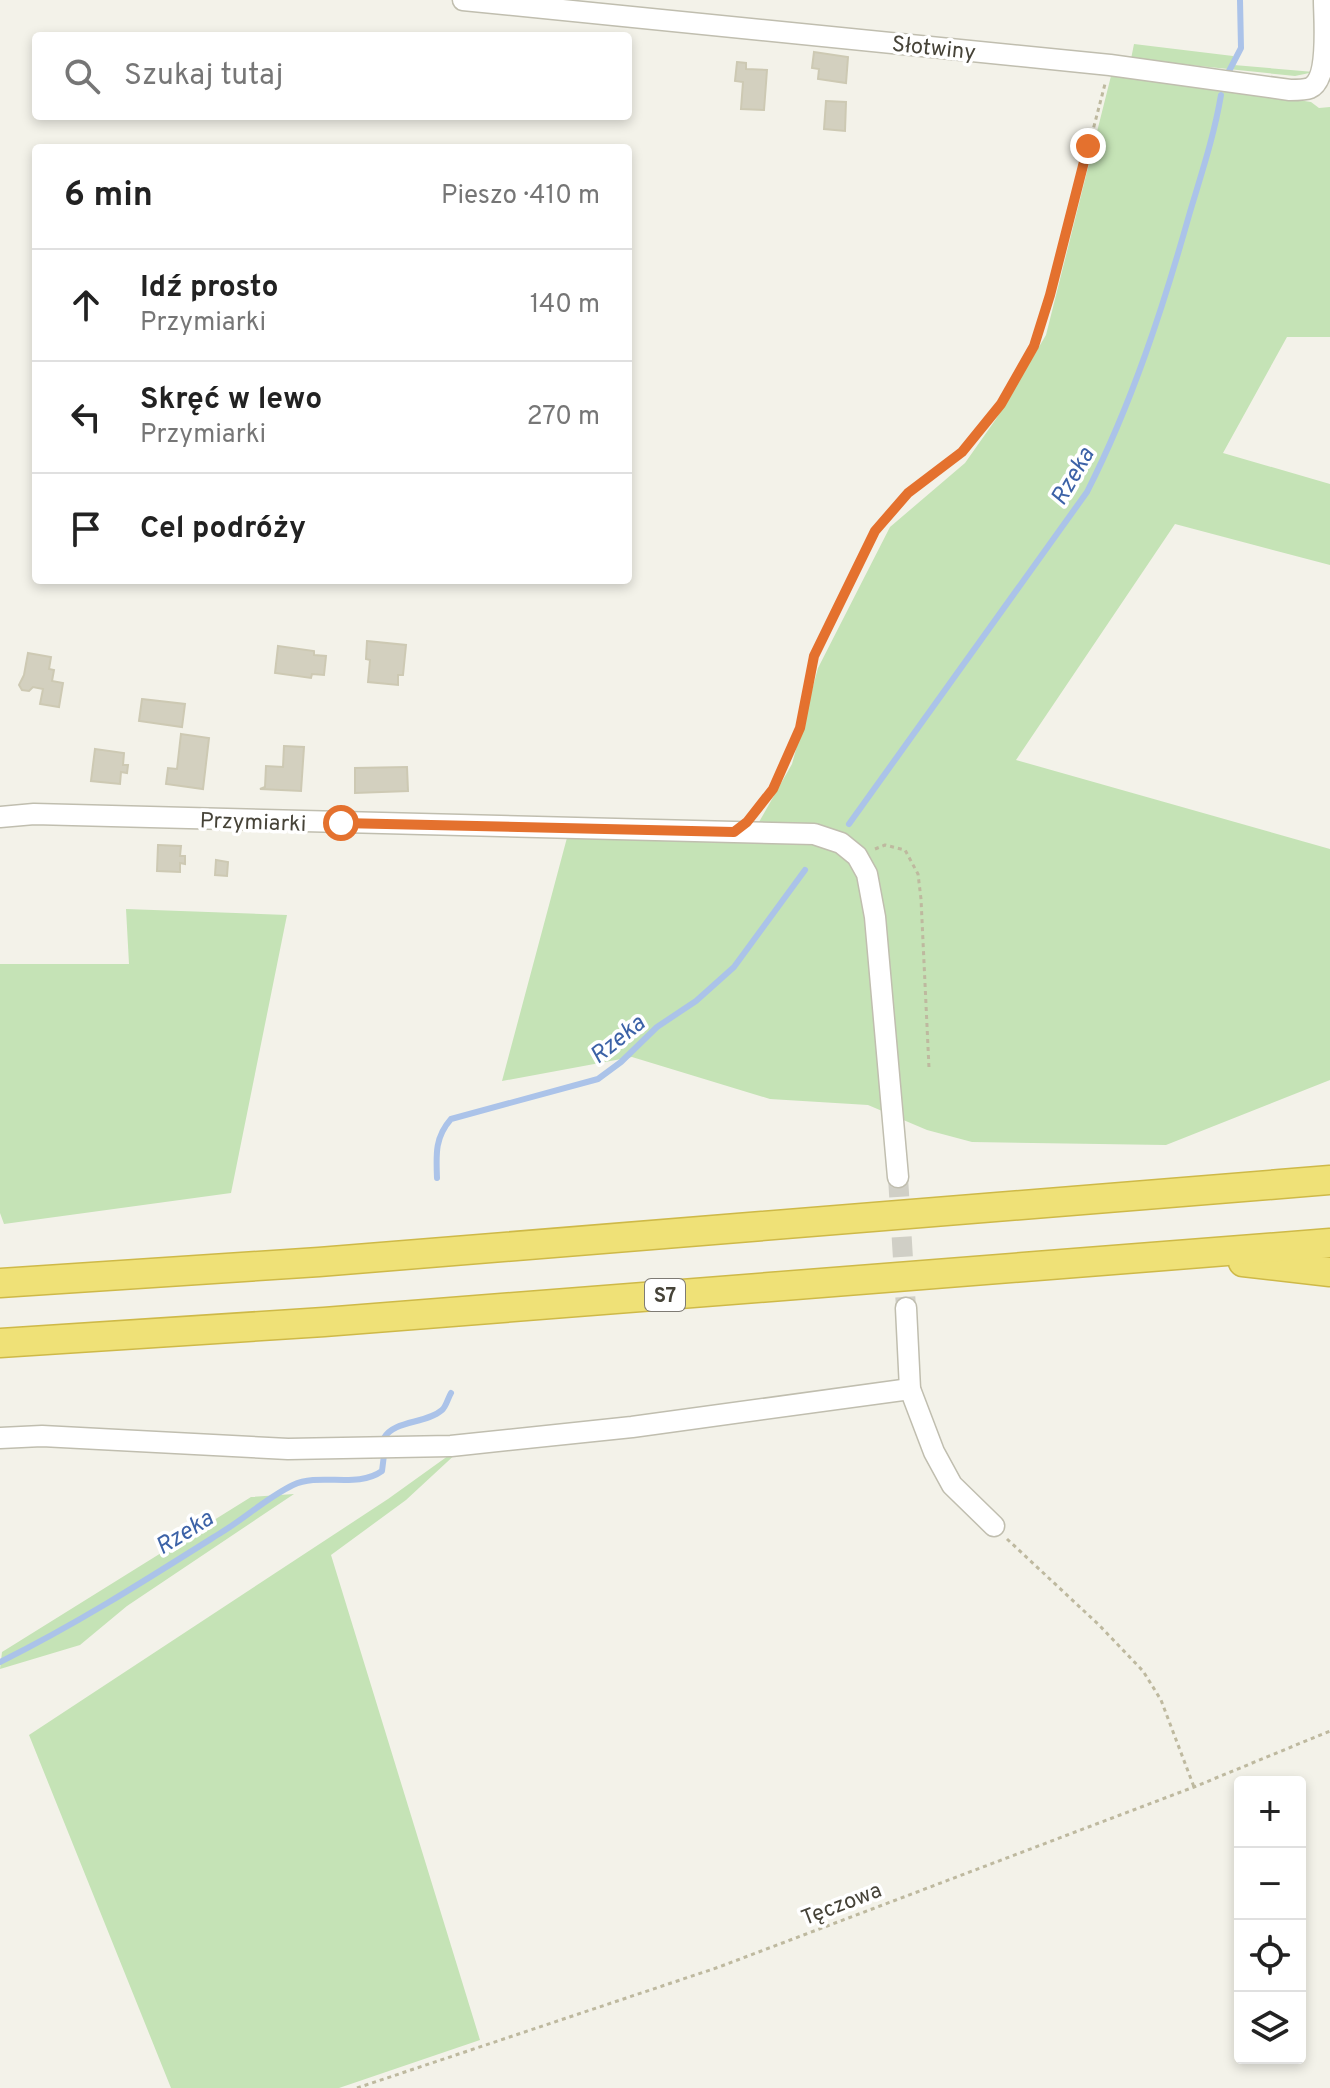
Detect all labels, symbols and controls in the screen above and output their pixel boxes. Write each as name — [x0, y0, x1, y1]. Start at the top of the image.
search box — [32, 32, 632, 120]
street label: Słotwiny — [890, 32, 977, 67]
icon: search — [60, 54, 104, 98]
text: Szukaj tutaj — [124, 58, 283, 95]
route end — [1070, 128, 1106, 164]
text: 6 min — [64, 175, 153, 218]
text: Pieszo · 410 m — [441, 180, 600, 213]
text: Idź prosto — [140, 270, 278, 307]
icon: ahead — [64, 283, 108, 327]
text: 140 m — [530, 289, 600, 322]
text: Przymiarki — [140, 307, 266, 340]
text: Skręć w lewo — [140, 382, 322, 419]
icon: left — [64, 395, 108, 439]
text: 270 m — [527, 401, 600, 434]
text: Przymiarki — [140, 419, 266, 452]
water label: Rzeka — [1045, 442, 1103, 512]
icon: arrive — [64, 507, 108, 551]
text: Cel podróży — [140, 511, 306, 548]
route start — [323, 805, 359, 841]
street label: Przymiarki — [199, 808, 307, 839]
water label: Rzeka — [585, 1009, 652, 1072]
road number: S7 — [645, 1279, 685, 1311]
water label: Rzeka — [151, 1504, 220, 1563]
map controls — [1234, 1776, 1306, 2064]
button: + — [1234, 1776, 1306, 1848]
button: − — [1234, 1848, 1306, 1920]
street label: Tęczowa — [798, 1878, 886, 1933]
button: locate — [1234, 1920, 1306, 1992]
button: layers — [1234, 1992, 1306, 2064]

